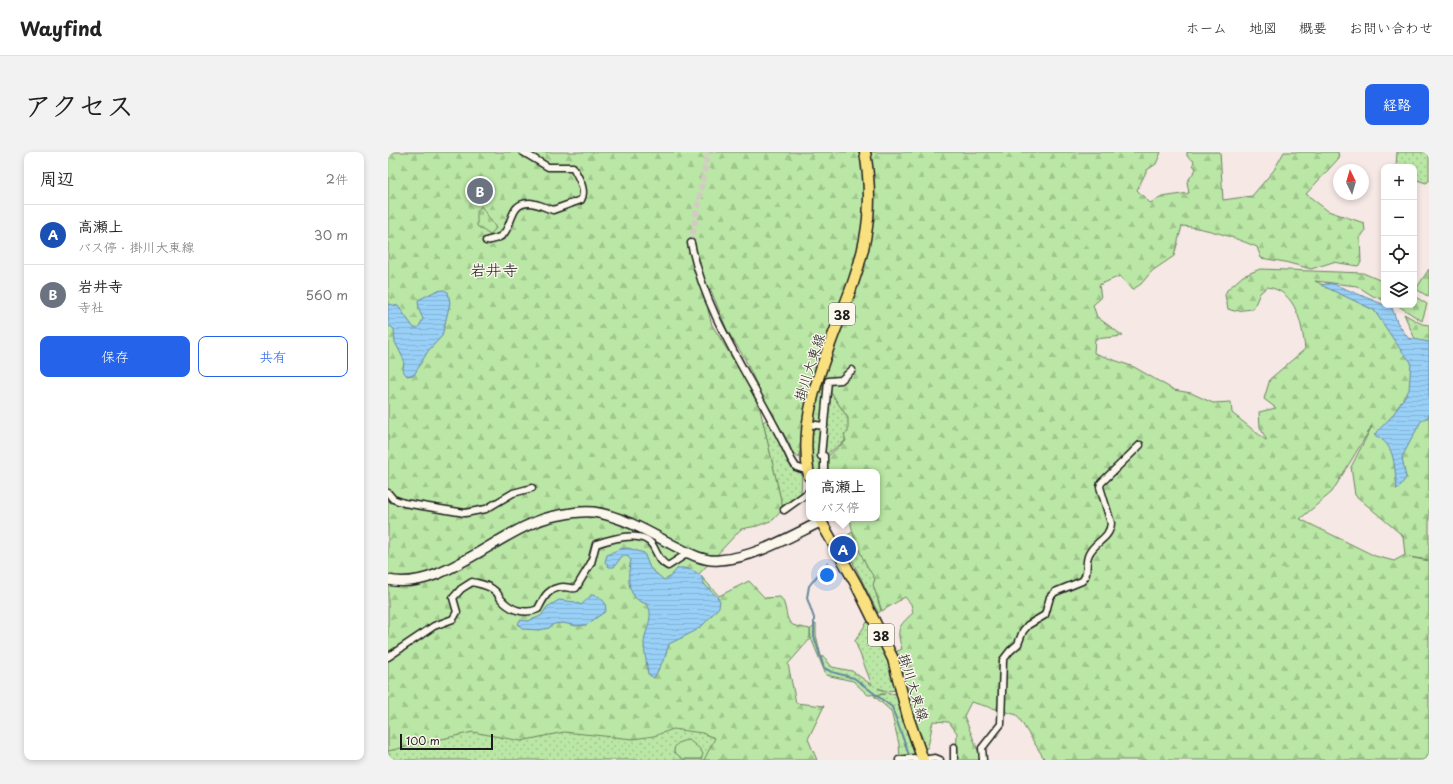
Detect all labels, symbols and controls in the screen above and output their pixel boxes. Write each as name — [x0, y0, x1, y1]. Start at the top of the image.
text: Wayfind — [20, 14, 102, 42]
text: ホーム — [1186, 17, 1227, 38]
text: 地図 — [1249, 17, 1277, 38]
text: 概要 — [1299, 17, 1327, 38]
text: お問い合わせ — [1349, 17, 1433, 38]
text: アクセス — [24, 83, 134, 126]
button: 経路 — [1365, 84, 1429, 125]
north arrow — [1333, 164, 1369, 200]
map controls — [1381, 164, 1417, 308]
button: + — [1381, 164, 1417, 200]
text: 周辺 — [40, 165, 74, 191]
text: 2件 — [326, 169, 348, 188]
pin: B — [467, 176, 493, 206]
button: − — [1381, 200, 1417, 236]
text: 高瀬上 — [78, 214, 123, 237]
text: A — [48, 225, 58, 244]
text: 30 m — [314, 225, 348, 244]
button: locate — [1381, 236, 1417, 272]
text: バス停 · 掛川大東線 — [78, 237, 194, 256]
district label: 岩井寺 — [470, 257, 518, 281]
button: layers — [1381, 272, 1417, 308]
text: 岩井寺 — [78, 274, 123, 297]
text: B — [49, 285, 57, 304]
text: 560 m — [306, 285, 348, 304]
text: 寺社 — [78, 297, 104, 316]
road number: 38 — [829, 303, 855, 325]
street label: 掛川大東線 — [788, 330, 830, 404]
button: 保存 — [40, 336, 190, 377]
button: 共有 — [198, 336, 348, 377]
popup — [806, 469, 880, 521]
text: 高瀬上 — [820, 474, 866, 497]
text: バス停 — [820, 497, 860, 516]
pin: A — [830, 534, 856, 564]
your location — [817, 565, 837, 585]
road number: 38 — [868, 624, 894, 646]
street label: 掛川大東線 — [894, 650, 934, 724]
scale bar — [400, 732, 493, 751]
text: 100 m — [406, 732, 440, 749]

